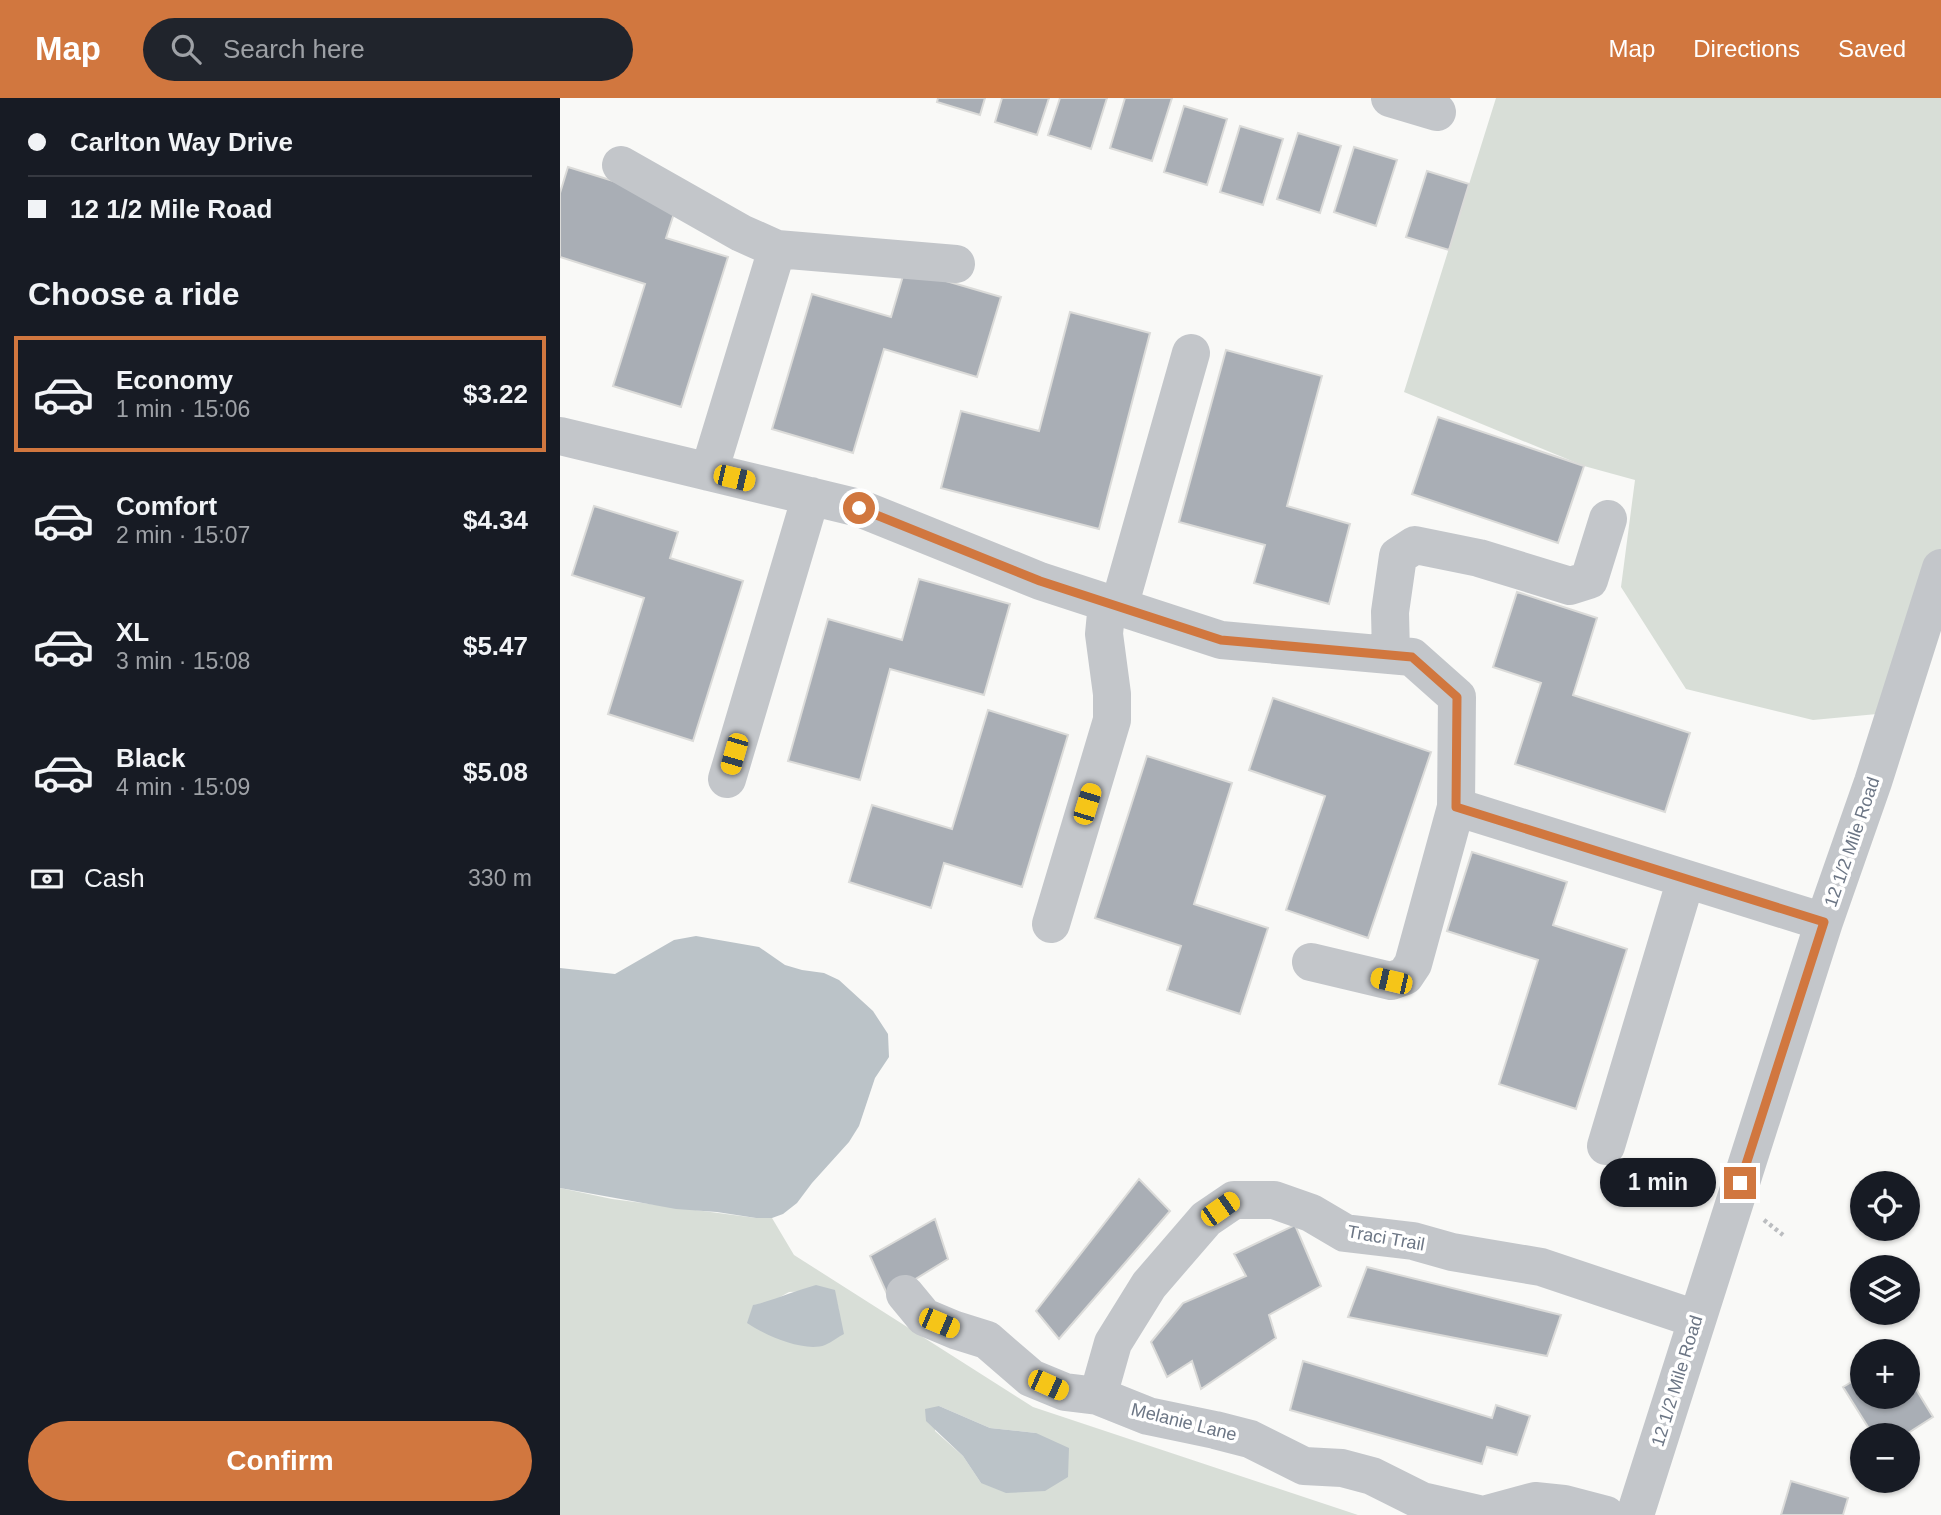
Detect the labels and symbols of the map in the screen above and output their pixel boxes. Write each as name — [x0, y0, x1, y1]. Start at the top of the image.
car — [712, 463, 757, 493]
route start — [843, 492, 875, 524]
car — [719, 731, 750, 777]
street label: 12 1/2 Mile Road — [1820, 774, 1884, 910]
car — [1071, 781, 1104, 827]
car — [1369, 966, 1414, 996]
callout: 1 min — [1600, 1158, 1716, 1208]
route end — [1724, 1167, 1756, 1199]
car — [1197, 1188, 1244, 1230]
street label: Traci Trail — [1346, 1221, 1426, 1255]
car — [916, 1305, 963, 1341]
street label: 12 1/2 Mile Road — [1648, 1313, 1706, 1449]
car — [1025, 1367, 1072, 1403]
street label: Melanie Lane — [1129, 1399, 1239, 1445]

